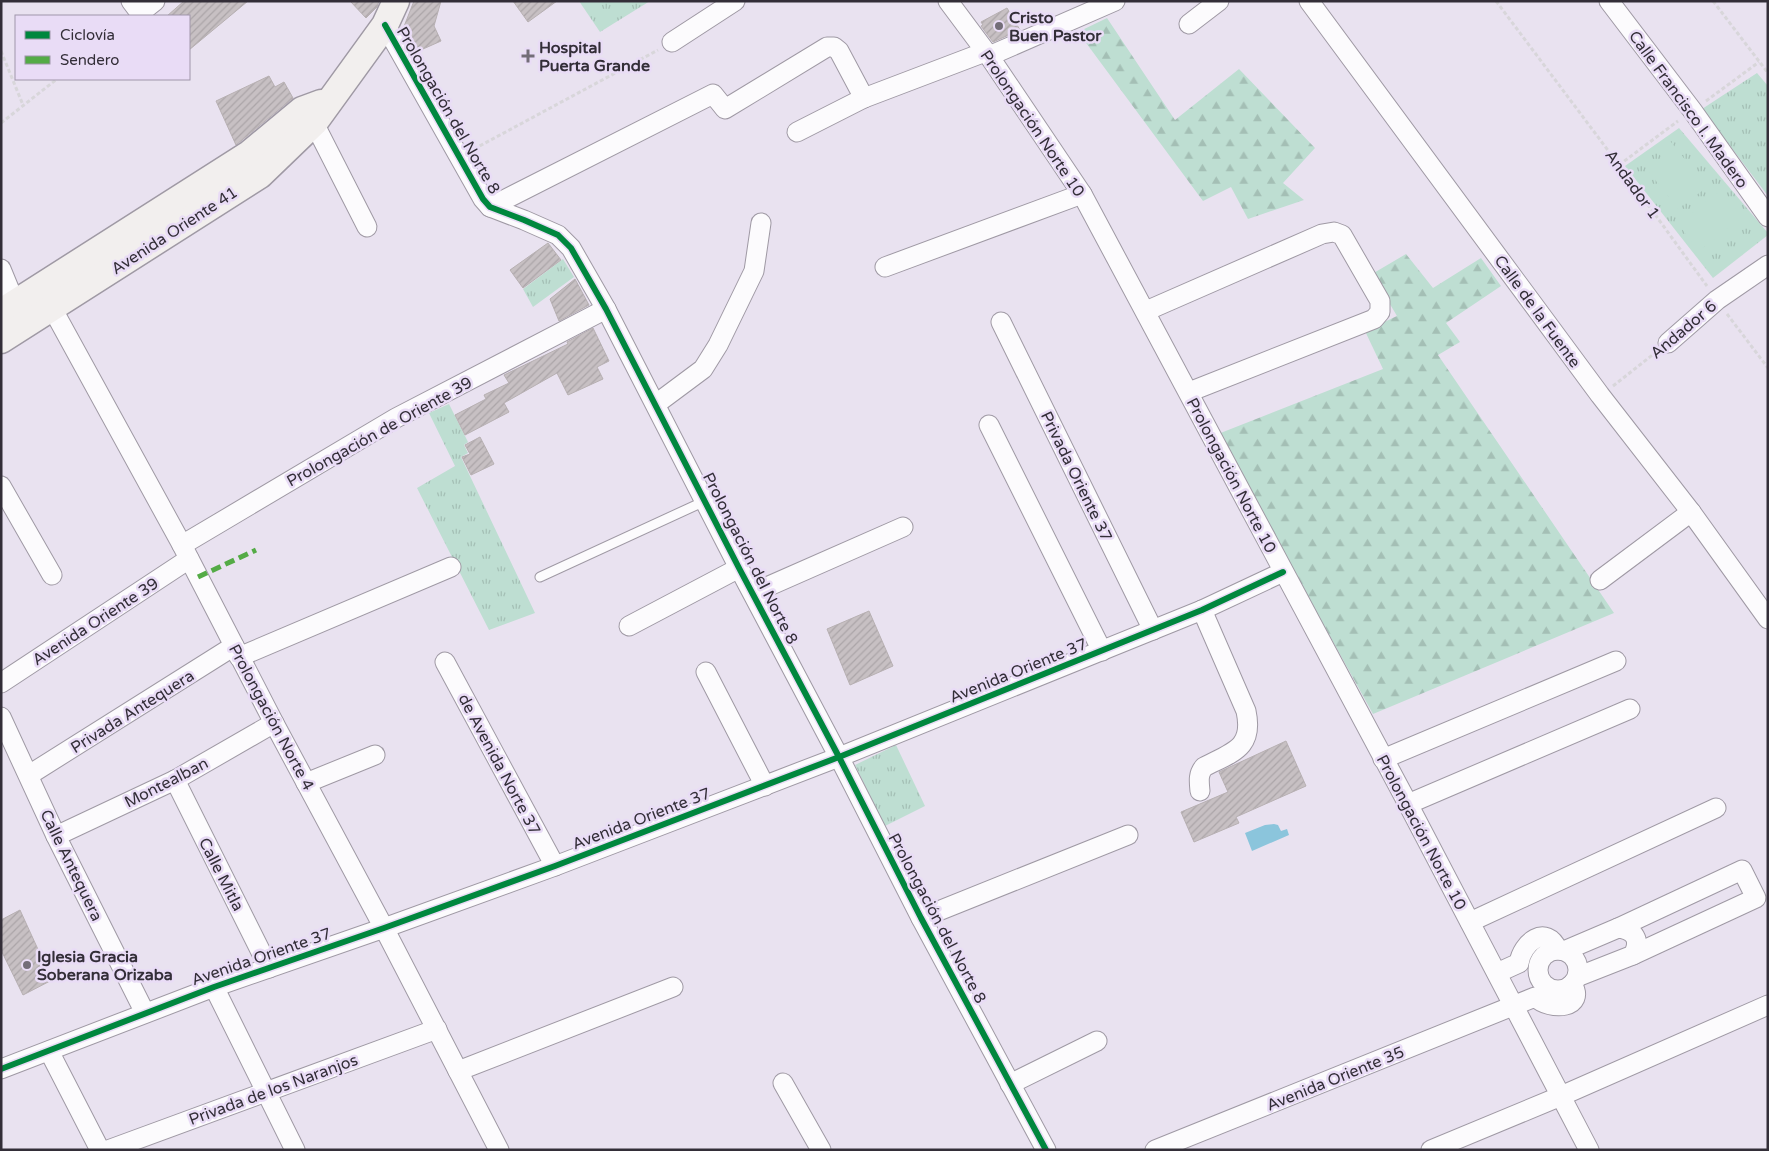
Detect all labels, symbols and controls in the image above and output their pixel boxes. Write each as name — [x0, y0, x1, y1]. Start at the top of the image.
place label: Cristo Buen Pastor — [1009, 8, 1102, 46]
legend — [15, 15, 190, 80]
marker: Cristo Buen Pastor — [993, 20, 1005, 32]
street label: Prolongación del Norte 8 — [392, 23, 504, 198]
text: Ciclovía — [60, 26, 115, 44]
street label: Calle Francisco I. Madero — [1624, 27, 1752, 192]
place label: Hospital Puerta Grande — [539, 38, 650, 76]
street label: Prolongación Norte 10 — [976, 46, 1089, 201]
marker: Hospital Puerta Grande — [521, 49, 535, 63]
text: Sendero — [60, 51, 119, 69]
street label: Andador 1 — [1600, 146, 1664, 223]
street label: Avenida Oriente 41 — [108, 183, 241, 279]
street label: Calle de la Fuente — [1490, 251, 1585, 372]
street label: Andador 6 — [1646, 296, 1721, 363]
street label: Prolongación de Oriente 39 — [283, 372, 476, 491]
street label: Prolongación Norte 10 — [1182, 395, 1280, 556]
street label: Privada Oriente 37 — [1036, 408, 1116, 545]
street label: Prolongación del Norte 8 — [698, 469, 802, 648]
street label: Avenida Oriente 39 — [29, 574, 162, 670]
street label: Avenida Oriente 37 — [947, 634, 1090, 708]
street label: Prolongación Norte 4 — [224, 641, 318, 794]
street label: Privada Antequera — [67, 666, 198, 758]
street label: de Avenida Norte 37 — [453, 691, 545, 838]
street label: Prolongación Norte 10 — [1372, 752, 1470, 913]
street label: Montealban — [121, 753, 212, 813]
street label: Avenida Oriente 37 — [569, 783, 713, 855]
street label: Calle Antequera — [35, 806, 107, 925]
street label: Prolongación del Norte 8 — [884, 830, 991, 1007]
street label: Calle Mitla — [194, 834, 248, 914]
street label: Avenida Oriente 37 — [189, 924, 334, 990]
place label: Iglesia Gracia Soberana Orizaba — [37, 947, 173, 985]
marker: Iglesia Gracia Soberana Orizaba — [21, 959, 33, 971]
street label: Avenida Oriente 35 — [1264, 1042, 1407, 1116]
street label: Privada de los Naranjos — [186, 1050, 361, 1130]

